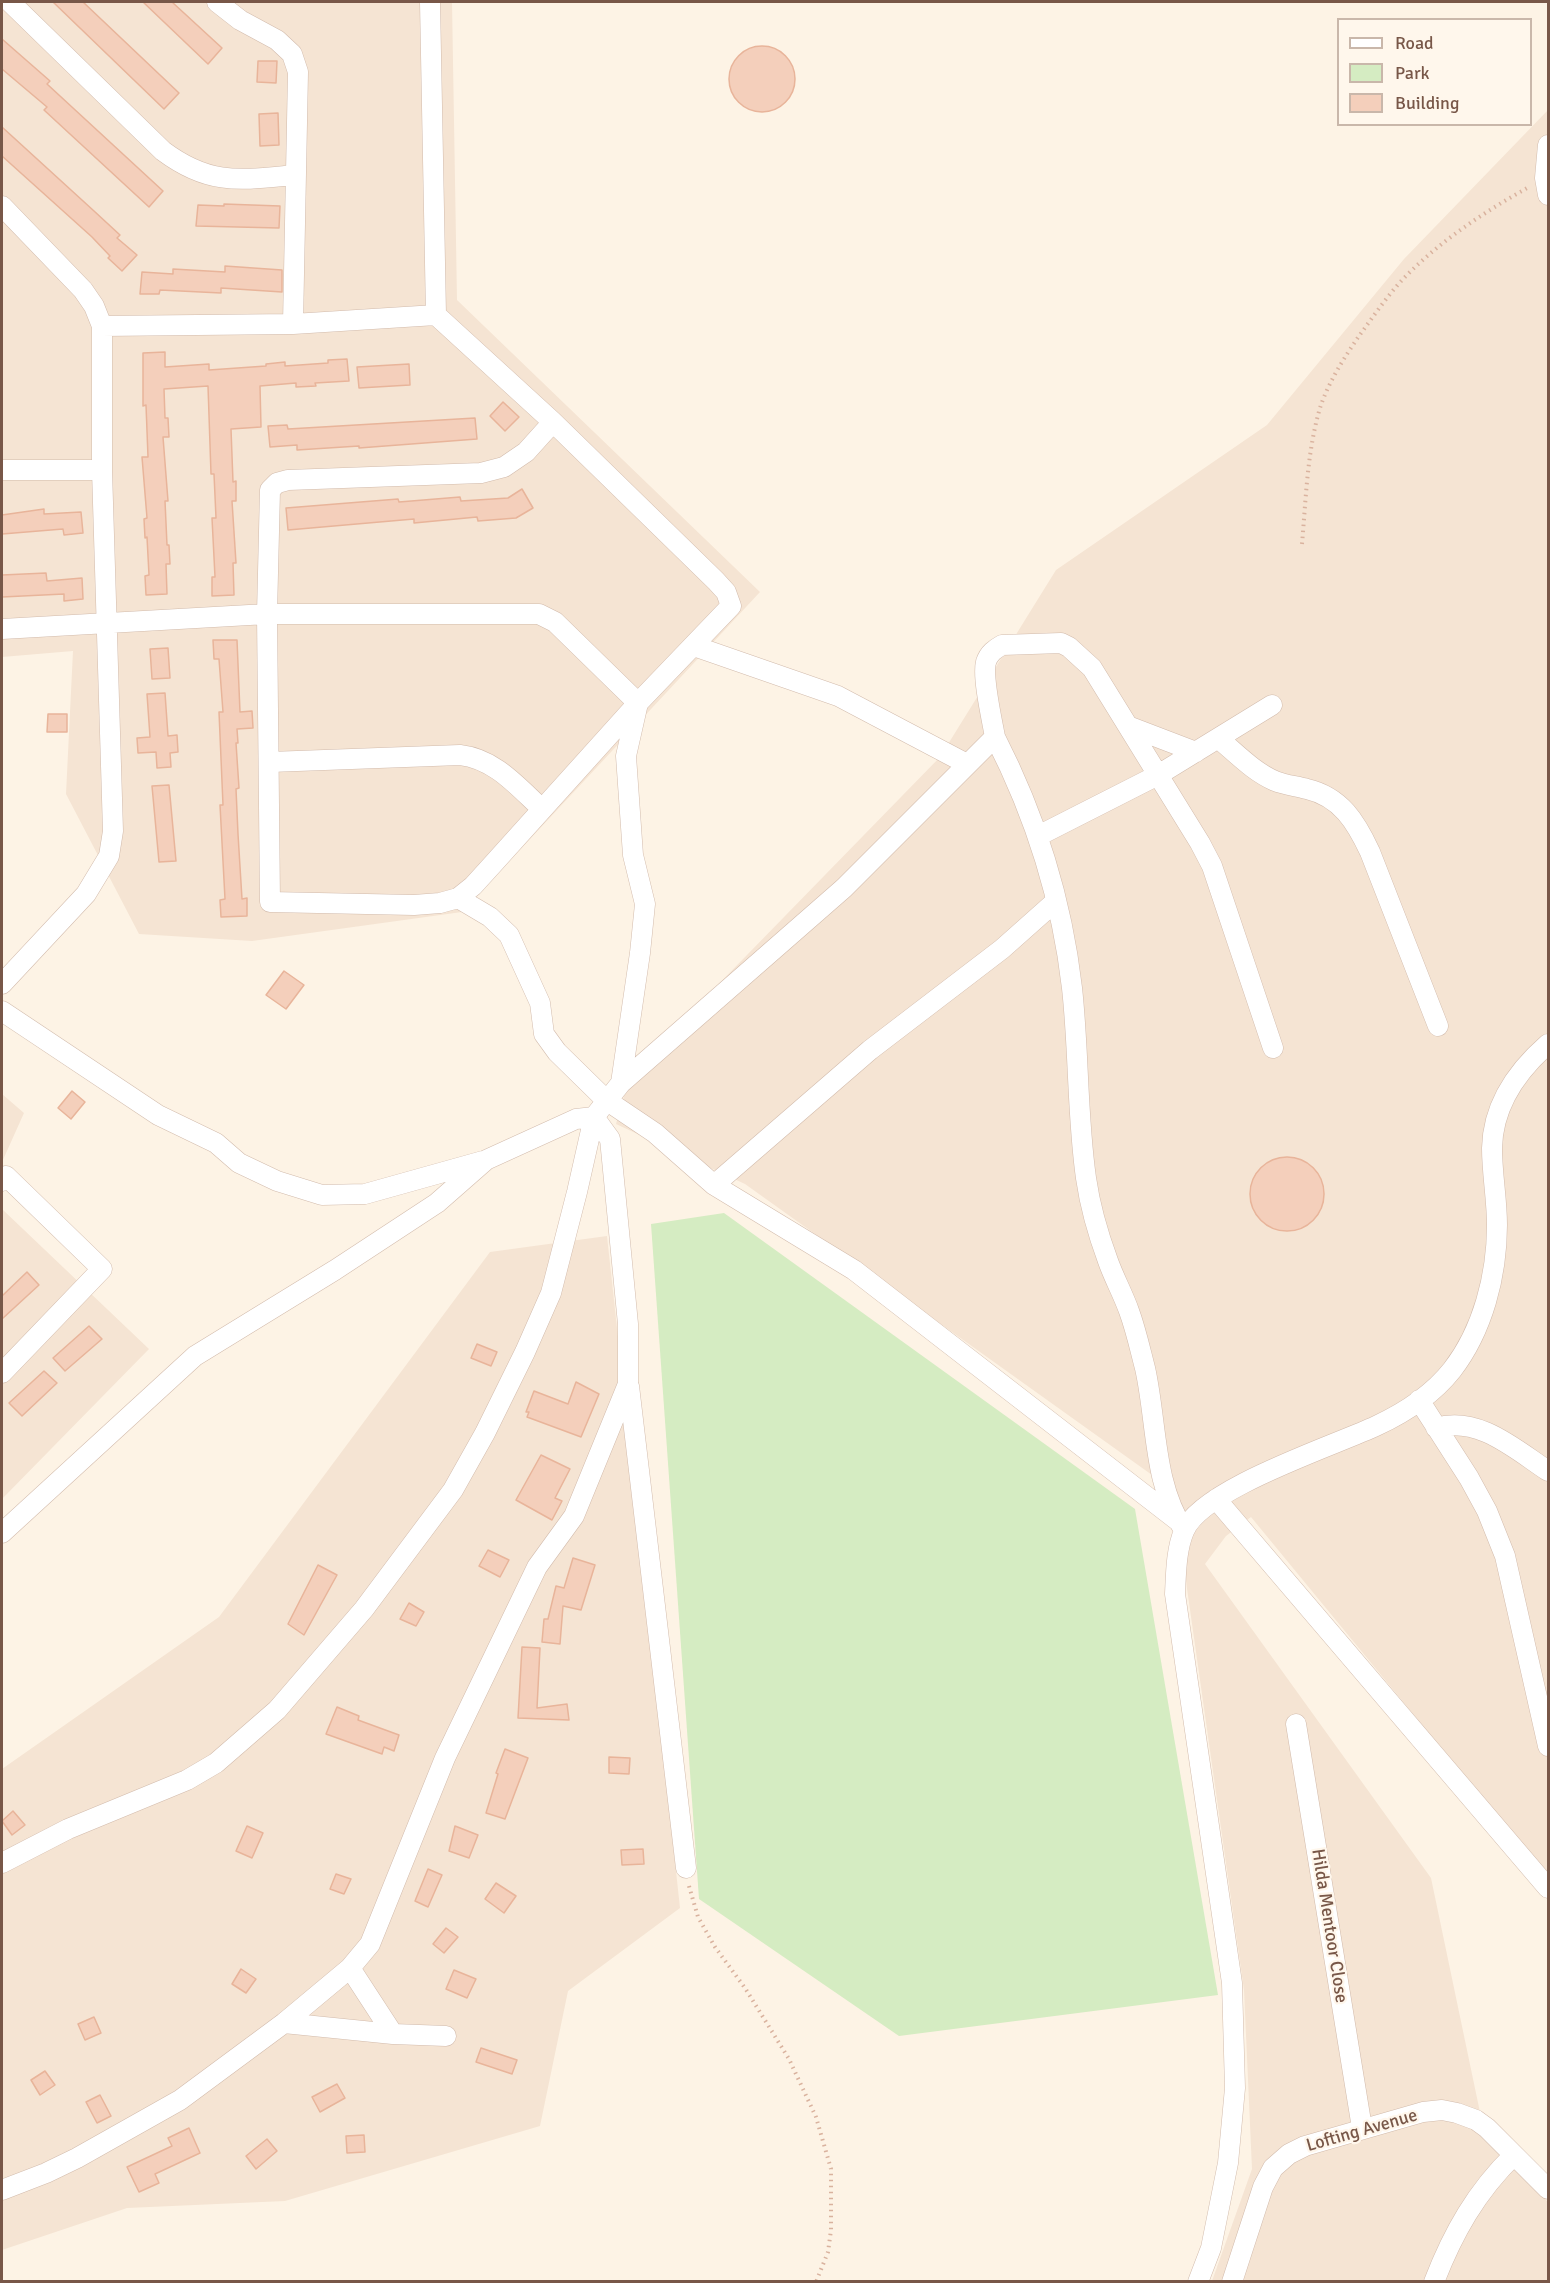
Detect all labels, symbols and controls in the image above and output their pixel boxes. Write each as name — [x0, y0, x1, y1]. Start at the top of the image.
legend — [1337, 18, 1532, 126]
text: Road — [1395, 32, 1434, 54]
text: Park — [1395, 62, 1430, 84]
text: Building — [1395, 92, 1459, 114]
street label: Hilda Mentoor Close — [1306, 1847, 1352, 2005]
street label: Lofting Avenue — [1304, 2105, 1420, 2157]

